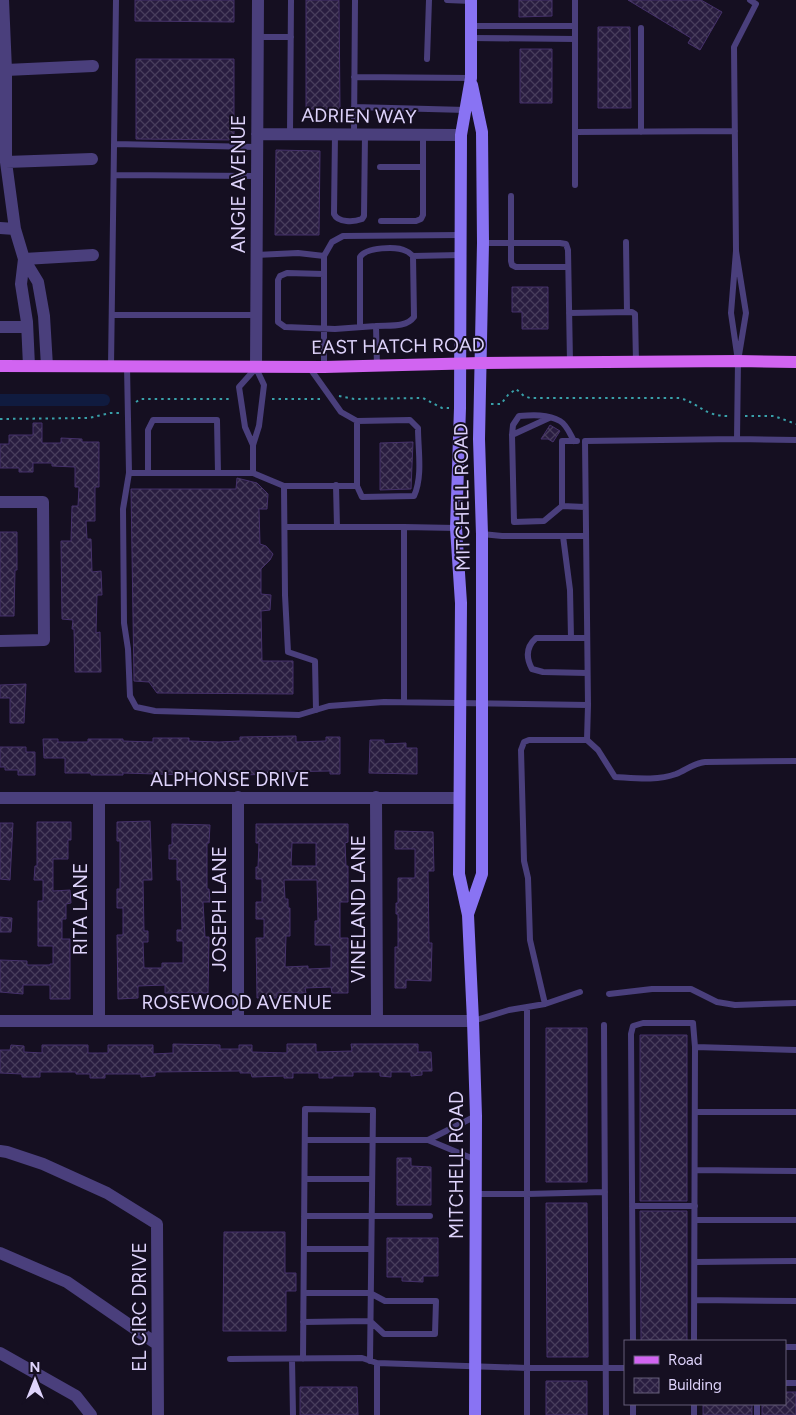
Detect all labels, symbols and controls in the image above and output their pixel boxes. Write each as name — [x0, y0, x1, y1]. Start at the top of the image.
street label: ADRIEN WAY — [301, 103, 417, 129]
street label: ANGIE AVENUE — [227, 115, 250, 253]
street label: EAST HATCH ROAD — [311, 333, 485, 359]
street label: MITCHELL ROAD — [449, 423, 475, 571]
street label: ALPHONSE DRIVE — [150, 768, 310, 791]
street label: VINELAND LANE — [347, 835, 370, 983]
street label: JOSEPH LANE — [208, 846, 231, 972]
street label: RITA LANE — [69, 863, 92, 955]
street label: ROSEWOOD AVENUE — [142, 991, 332, 1014]
street label: MITCHELL ROAD — [445, 1091, 468, 1239]
street label: EL CIRC DRIVE — [128, 1242, 151, 1372]
legend — [624, 1340, 786, 1405]
text: Road — [668, 1351, 703, 1369]
north arrow — [10, 1355, 60, 1405]
text: N — [30, 1359, 40, 1376]
text: Building — [668, 1376, 722, 1394]

